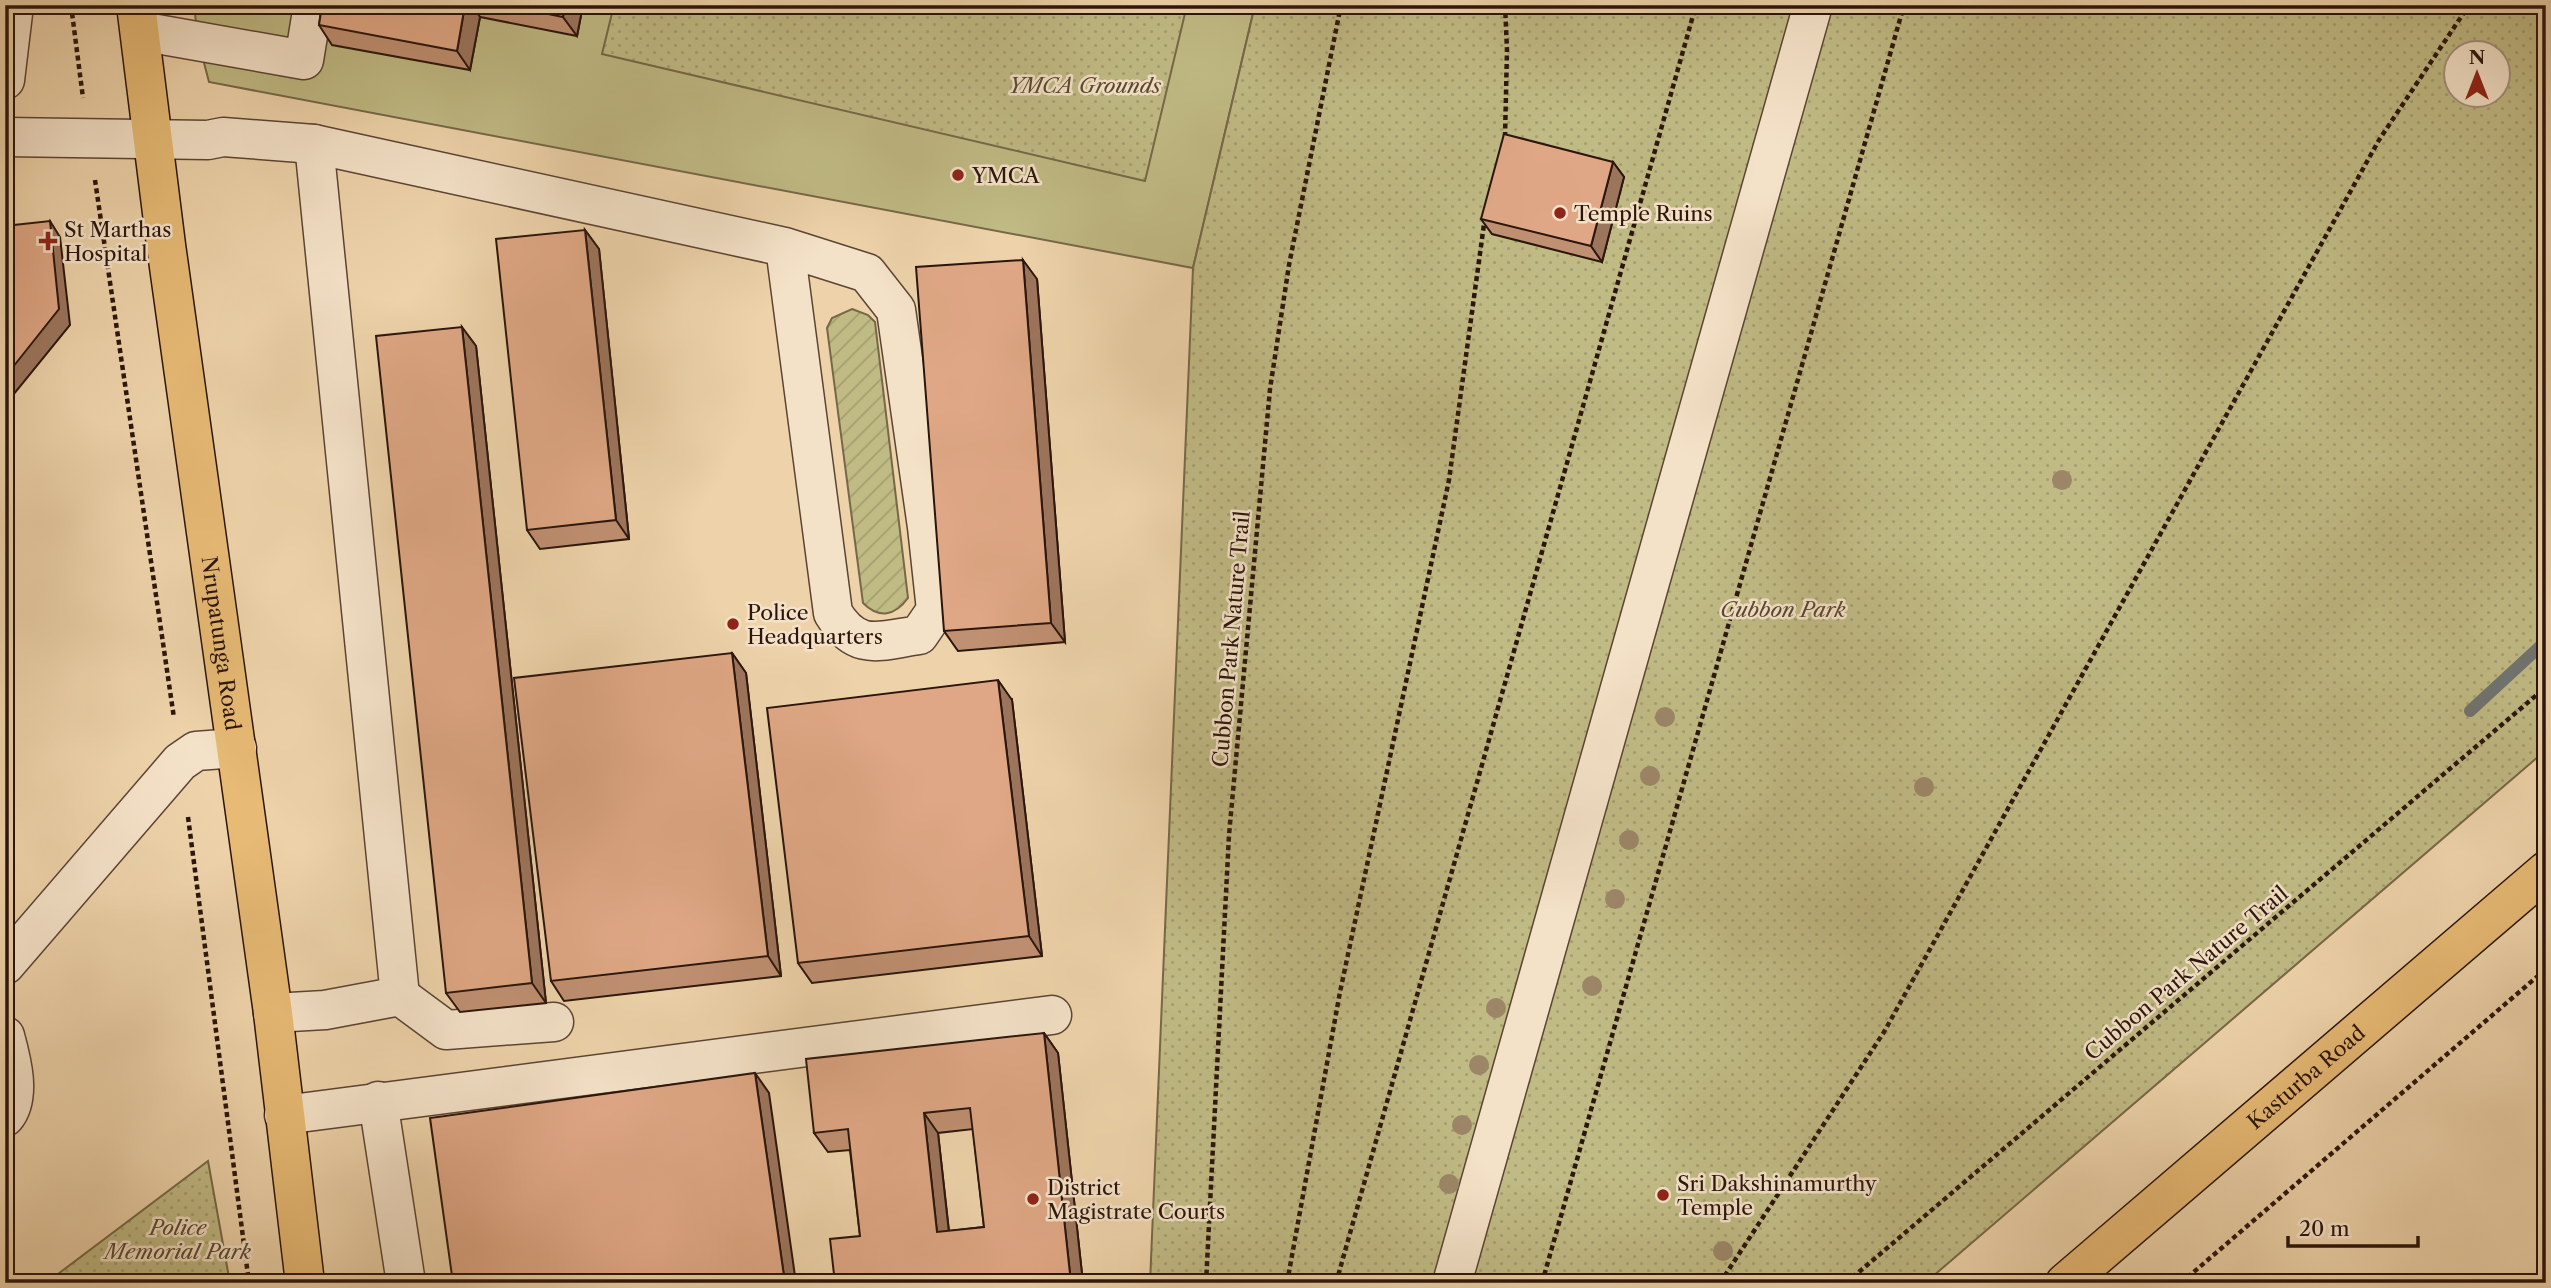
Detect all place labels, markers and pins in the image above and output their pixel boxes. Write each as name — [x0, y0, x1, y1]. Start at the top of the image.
place label: YMCA — [971, 163, 1040, 188]
marker: YMCA — [950, 167, 966, 183]
place label: Temple Ruins — [1574, 201, 1713, 226]
marker: Temple Ruins — [1552, 205, 1568, 221]
place label: St Marthas Hospital — [64, 217, 171, 266]
marker: St Marthas Hospital — [38, 231, 58, 251]
place label: Police Headquarters — [747, 600, 883, 649]
marker: Police Headquarters — [725, 616, 741, 632]
place label: Sri Dakshinamurthy Temple — [1677, 1171, 1877, 1220]
place label: District Magistrate Courts — [1047, 1175, 1225, 1224]
marker: Sri Dakshinamurthy Temple — [1655, 1187, 1671, 1203]
marker: District Magistrate Courts — [1025, 1191, 1041, 1207]

